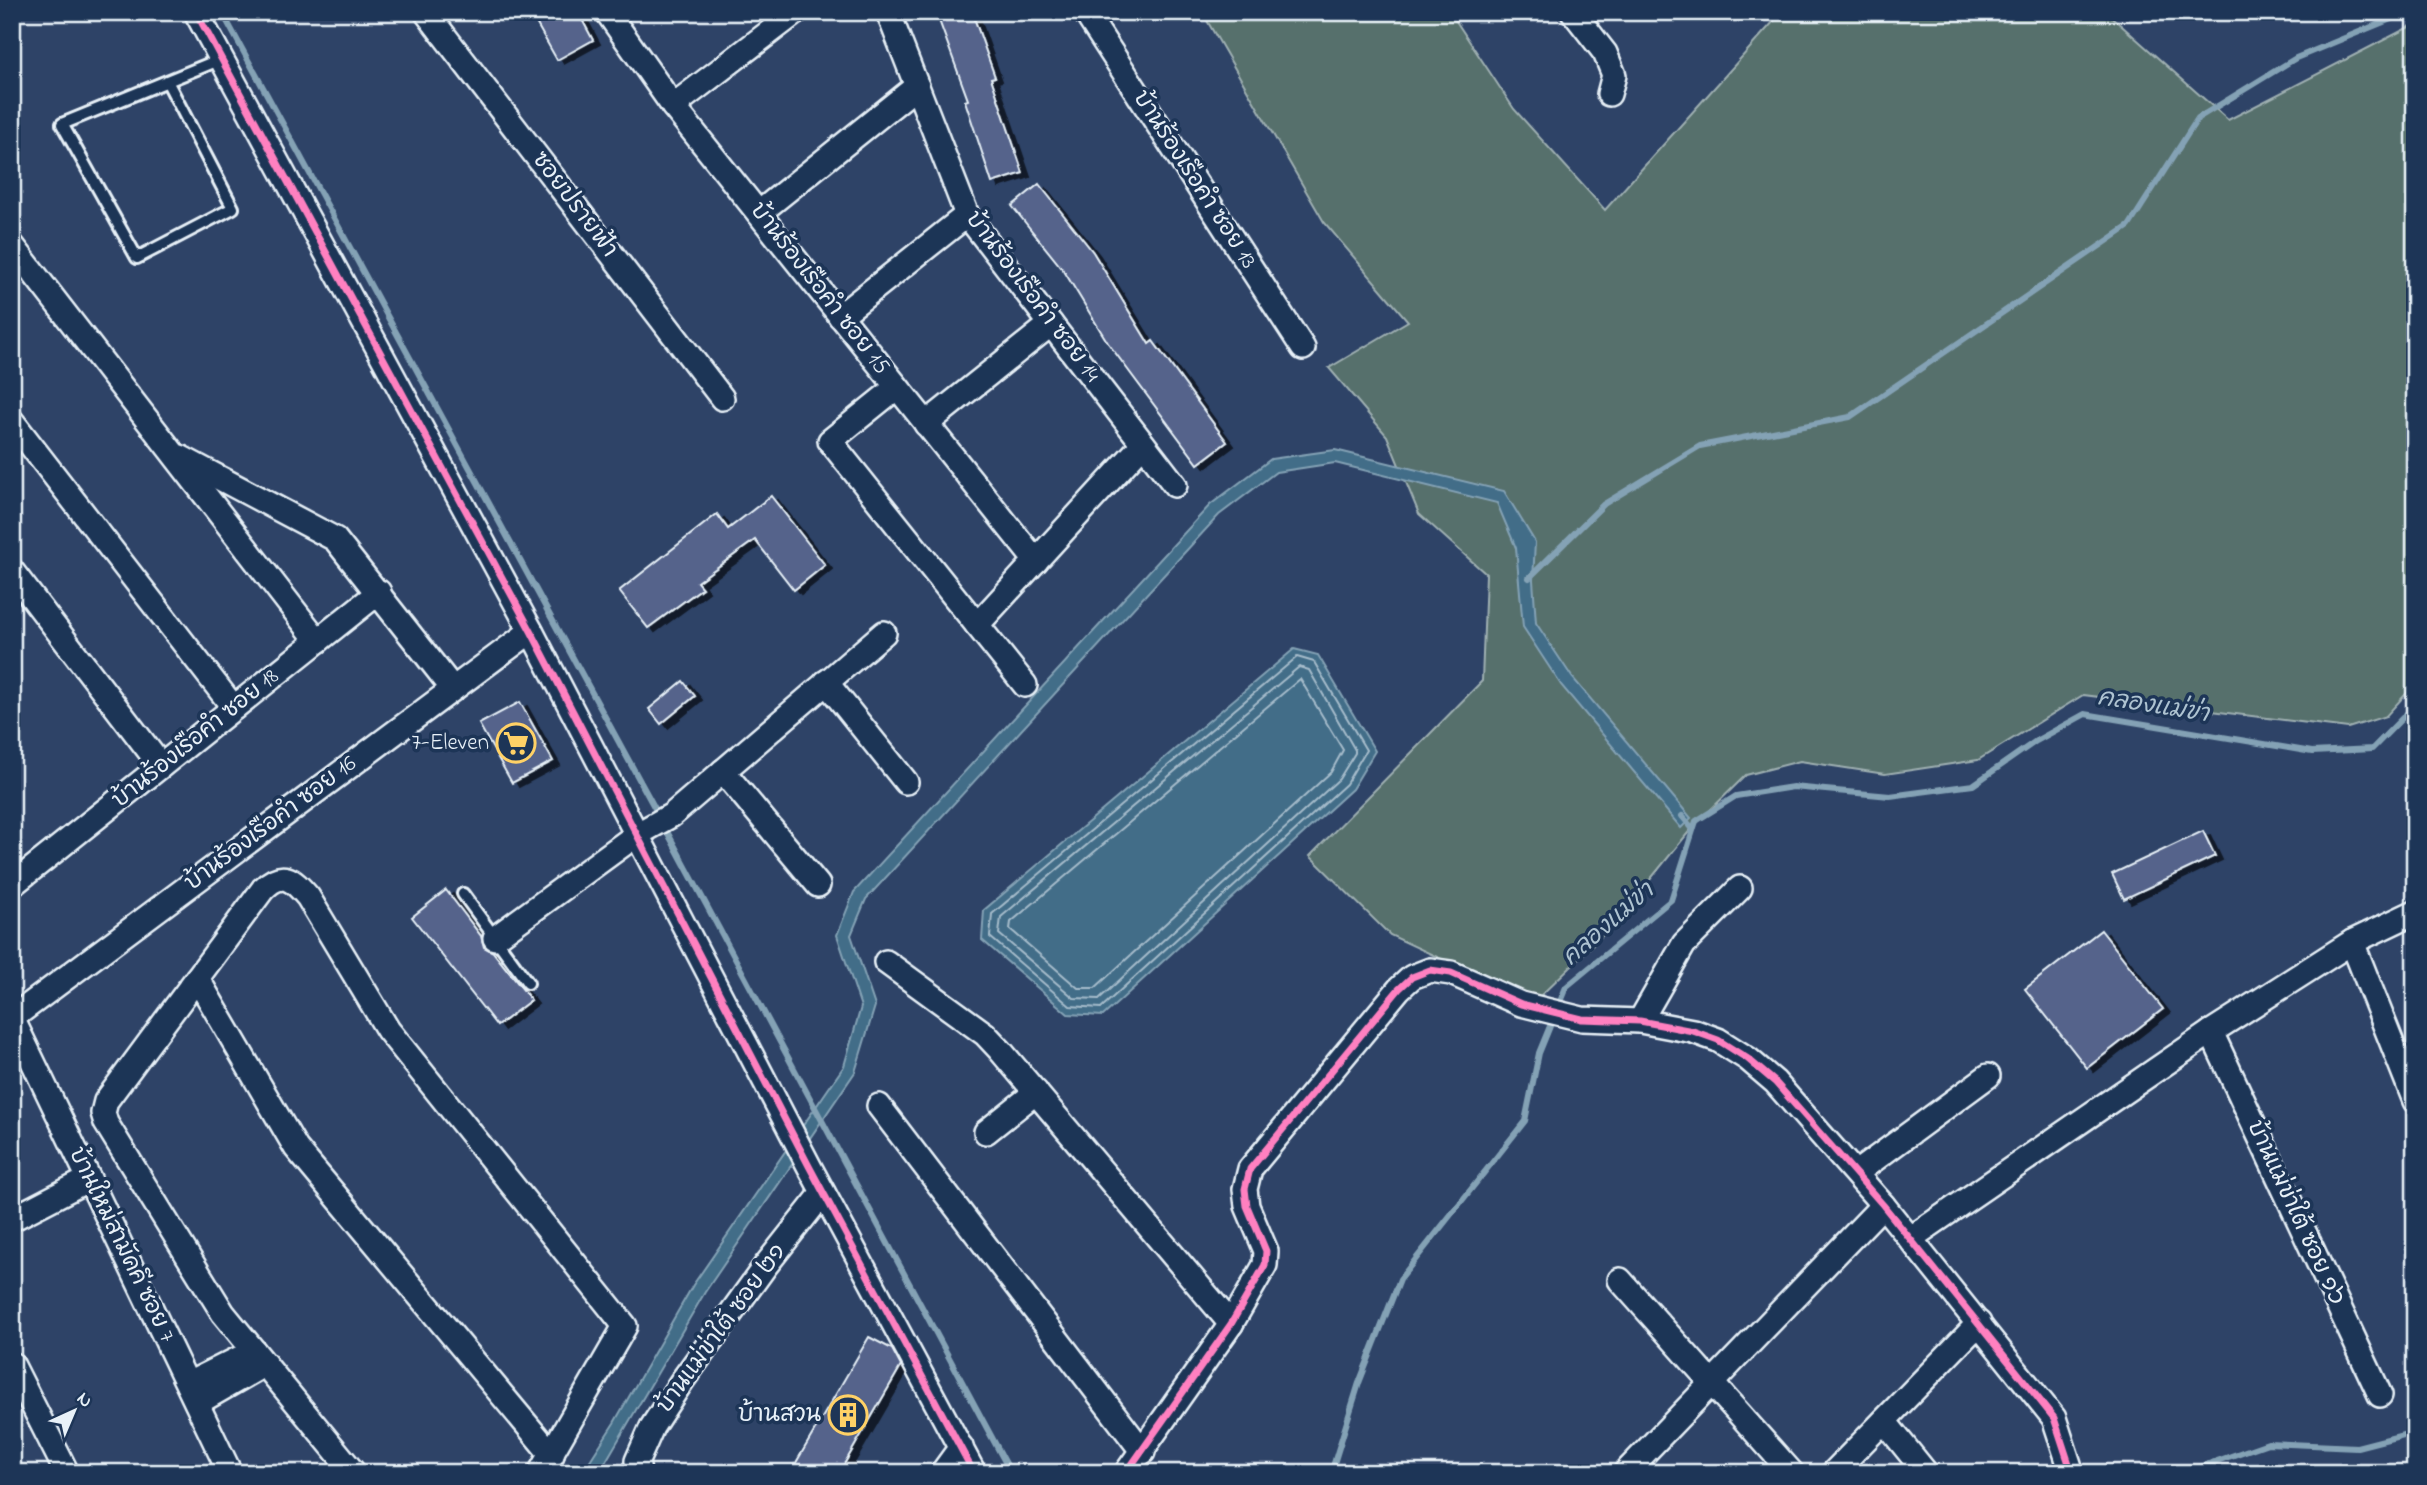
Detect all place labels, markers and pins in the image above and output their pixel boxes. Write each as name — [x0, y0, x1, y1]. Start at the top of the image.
supermarket icon: 7-Eleven — [495, 722, 537, 764]
place label: 7-Eleven — [412, 727, 489, 760]
building icon: บ้านสวน — [827, 1394, 869, 1436]
place label: บ้านสวน — [738, 1398, 821, 1432]

